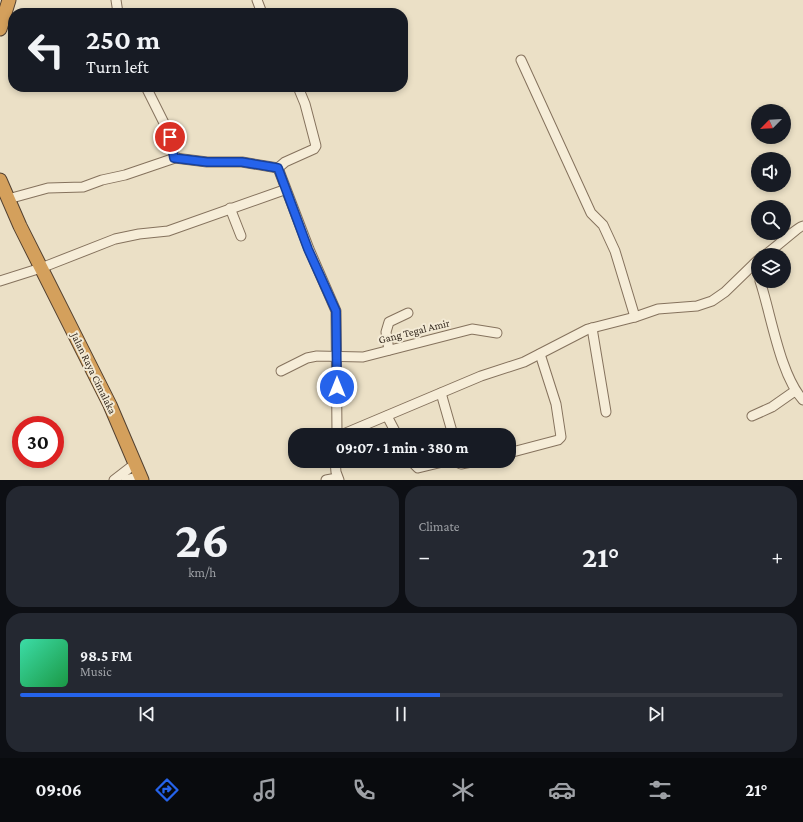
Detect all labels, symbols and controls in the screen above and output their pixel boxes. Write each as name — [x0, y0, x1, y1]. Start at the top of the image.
icon: left — [20, 24, 72, 76]
text: 250 m — [86, 24, 160, 55]
text: Turn left — [86, 57, 149, 77]
north arrow — [751, 104, 791, 144]
map controls — [751, 104, 791, 288]
pin — [153, 120, 187, 154]
icon: arrive — [159, 126, 181, 148]
button: sound — [751, 152, 791, 192]
button: search — [751, 200, 791, 240]
button: layers — [751, 248, 791, 288]
street label: Gang Tegal Amir — [377, 316, 451, 347]
street label: Jalan Raya Cimalaka — [68, 329, 119, 416]
position arrow — [316, 366, 358, 408]
speed limit sign: 30 — [12, 416, 64, 468]
text: 09:07 · 1 min · 380 m — [336, 440, 468, 456]
text: 26 — [175, 510, 230, 568]
text: Climate — [419, 519, 459, 534]
text: 21° — [582, 540, 619, 573]
text: − — [419, 544, 430, 569]
text: + — [771, 544, 783, 569]
text: km/h — [188, 565, 216, 580]
text: 98.5 FM — [80, 648, 132, 664]
text: Music — [80, 664, 112, 679]
icon: previous — [136, 703, 158, 725]
icon: pause — [390, 703, 412, 725]
icon: next — [645, 703, 667, 725]
icon: directions — [153, 776, 181, 804]
icon: music — [251, 776, 279, 804]
icon: phone — [350, 776, 378, 804]
icon: climate — [449, 776, 477, 804]
icon: car — [548, 776, 576, 804]
icon: filters — [646, 776, 674, 804]
text: 09:06 — [35, 780, 82, 800]
text: 21° — [745, 780, 768, 800]

